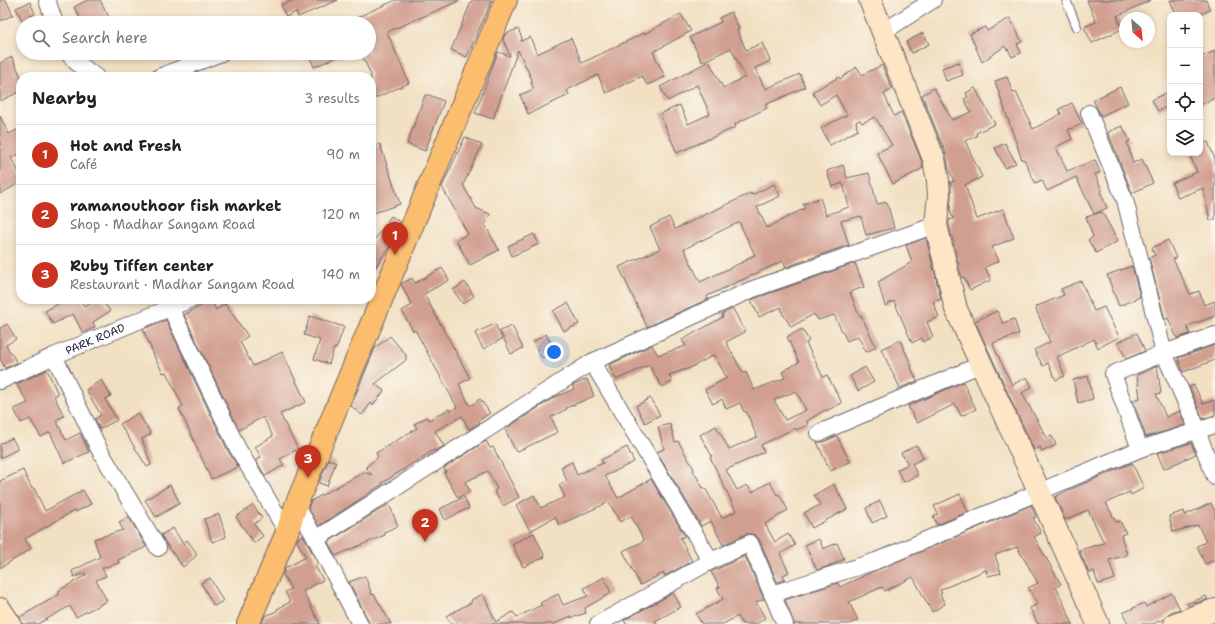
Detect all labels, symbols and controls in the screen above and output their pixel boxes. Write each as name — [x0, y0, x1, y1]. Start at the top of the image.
north arrow — [1119, 12, 1155, 48]
map controls — [1167, 12, 1203, 156]
button: + — [1167, 12, 1203, 48]
search box — [16, 16, 376, 60]
icon: search — [30, 27, 52, 49]
text: Search here — [62, 28, 148, 48]
button: − — [1167, 48, 1203, 84]
button: locate — [1167, 84, 1203, 120]
text: Nearby — [32, 87, 97, 109]
text: 3 results — [304, 90, 360, 107]
button: layers — [1167, 120, 1203, 156]
text: Hot and Fresh — [70, 136, 181, 156]
text: 1 — [42, 146, 48, 163]
text: 90 m — [326, 146, 360, 163]
text: Café — [70, 156, 97, 173]
text: ramanouthoor fish market — [70, 196, 281, 216]
text: 2 — [40, 206, 50, 223]
text: 120 m — [322, 206, 360, 223]
text: Shop · Madhar Sangam Road — [70, 216, 255, 233]
pin: 1 — [382, 222, 408, 255]
text: Ruby Tiffen center — [70, 256, 214, 276]
text: 3 — [40, 266, 50, 283]
text: 140 m — [321, 266, 360, 283]
text: Restaurant · Madhar Sangam Road — [70, 276, 294, 293]
street label: PARK ROAD — [63, 320, 127, 358]
your location — [544, 342, 564, 362]
pin: 3 — [295, 445, 321, 478]
pin: 2 — [412, 509, 438, 542]

